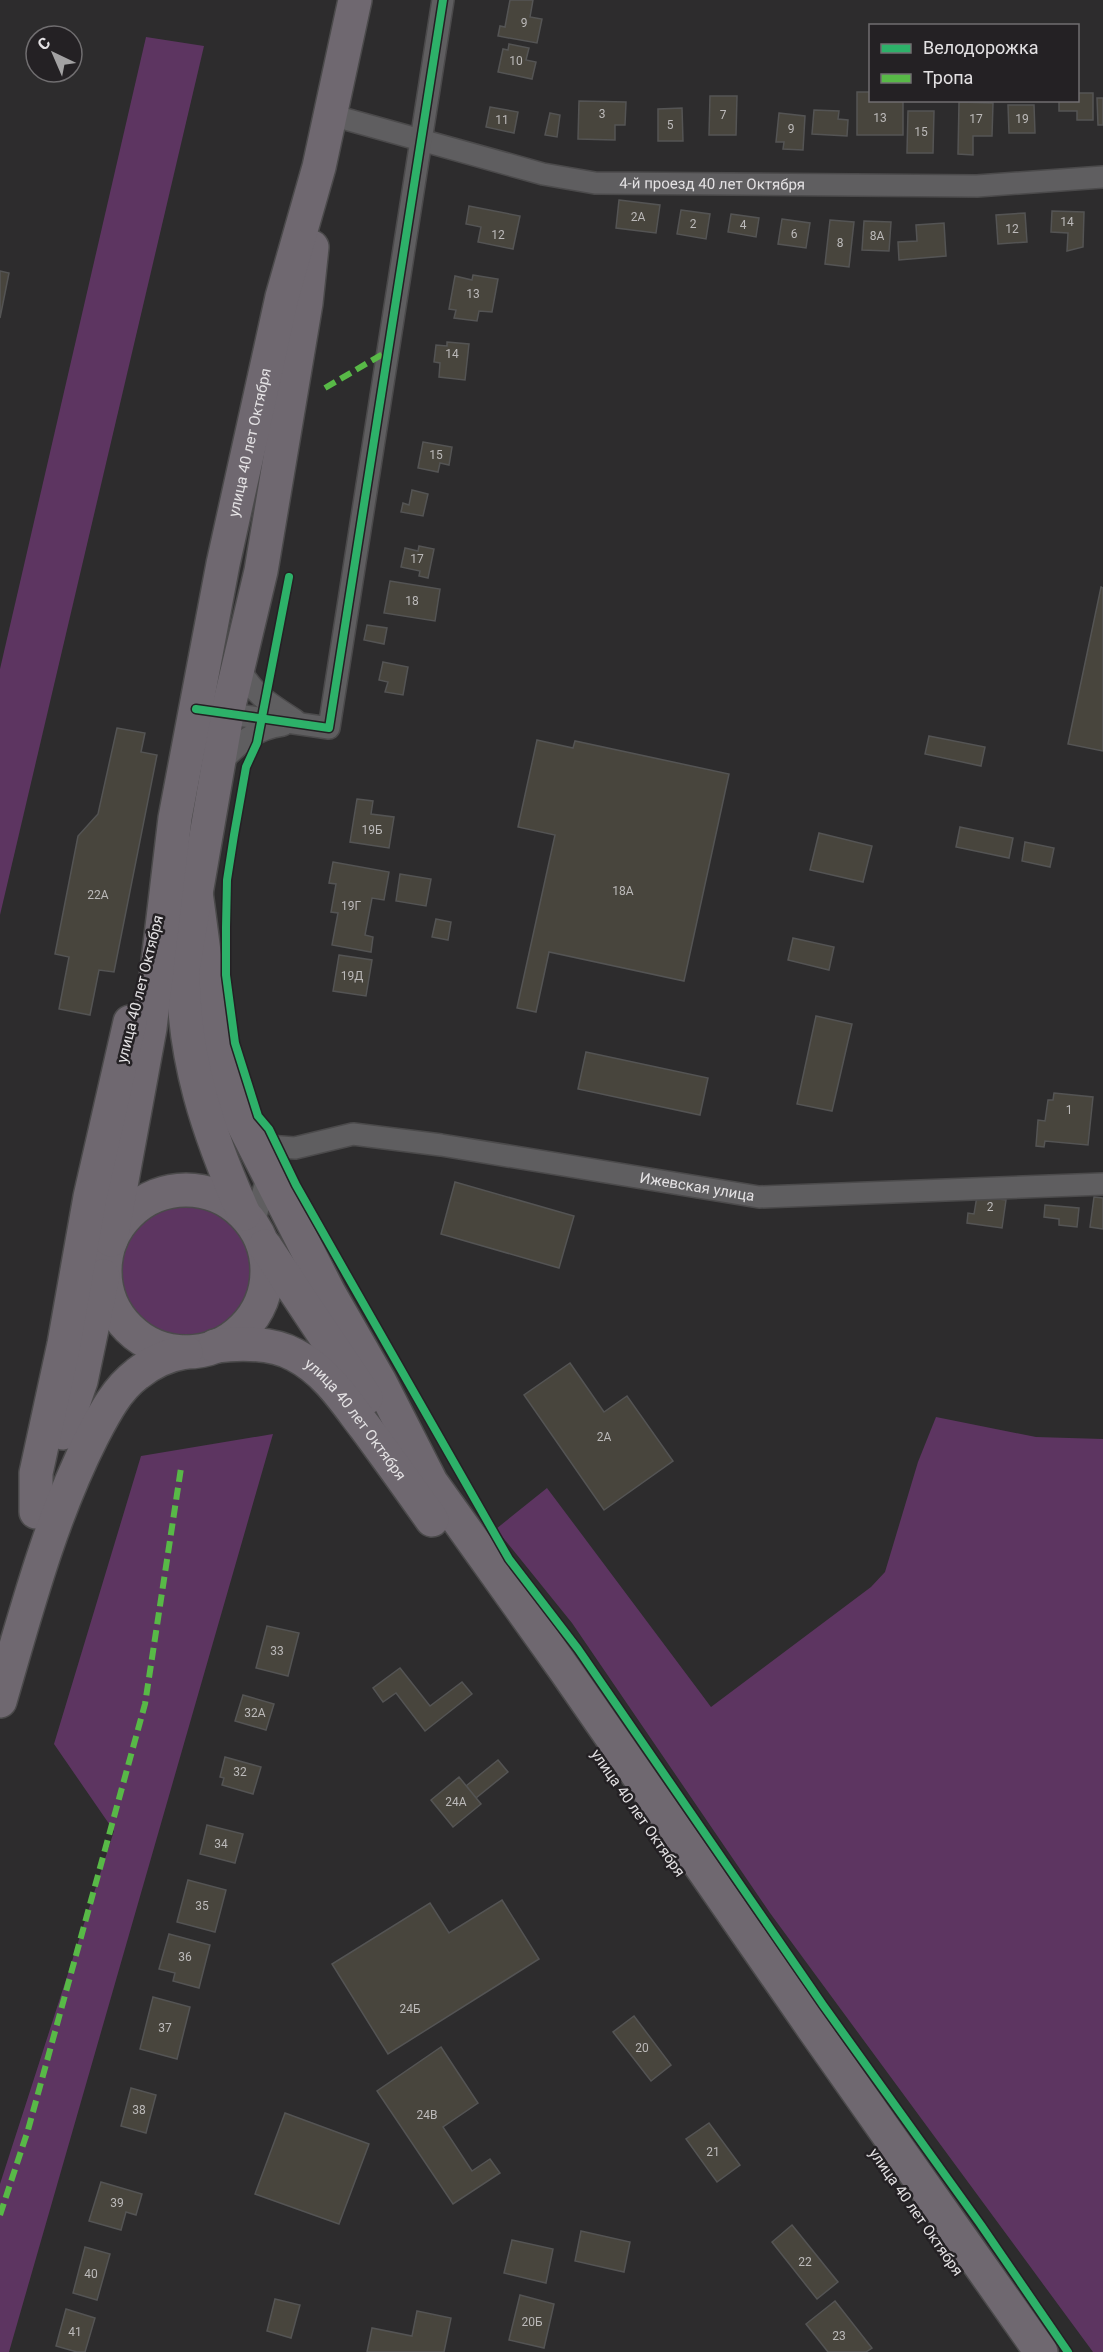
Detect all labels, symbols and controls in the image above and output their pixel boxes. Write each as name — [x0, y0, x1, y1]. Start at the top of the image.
house number: 9 — [521, 16, 527, 30]
north arrow — [24, 24, 84, 84]
legend — [869, 24, 1079, 102]
text: С — [34, 33, 54, 54]
text: Велодорожка — [923, 37, 1038, 58]
house number: 10 — [509, 54, 523, 68]
text: Тропа — [923, 67, 973, 88]
house number: 3 — [599, 107, 605, 121]
house number: 7 — [720, 108, 727, 122]
house number: 13 — [873, 111, 887, 125]
house number: 17 — [969, 112, 983, 126]
house number: 19 — [1015, 112, 1029, 126]
house number: 11 — [495, 113, 509, 127]
house number: 5 — [667, 118, 674, 132]
house number: 9 — [788, 122, 794, 136]
house number: 15 — [914, 125, 928, 139]
street label: 4-й проезд 40 лет Октября — [619, 174, 805, 194]
house number: 2А — [631, 210, 645, 224]
house number: 14 — [1060, 215, 1074, 229]
house number: 2 — [690, 217, 697, 231]
house number: 4 — [740, 218, 747, 232]
house number: 12 — [1005, 222, 1019, 236]
house number: 6 — [791, 227, 798, 241]
house number: 12 — [491, 228, 505, 242]
house number: 8А — [870, 229, 884, 243]
house number: 8 — [837, 236, 844, 250]
house number: 13 — [466, 287, 480, 301]
house number: 14 — [445, 347, 459, 361]
street label: улица 40 лет Октября — [225, 366, 275, 519]
house number: 15 — [429, 448, 443, 462]
house number: 17 — [410, 552, 424, 566]
house number: 18 — [405, 594, 419, 608]
house number: 19Б — [361, 823, 383, 837]
house number: 18А — [612, 884, 634, 898]
house number: 22А — [87, 888, 109, 902]
house number: 19Г — [341, 899, 361, 913]
street label: улица 40 лет Октября — [113, 913, 167, 1065]
house number: 19Д — [341, 969, 363, 983]
house number: 1 — [1066, 1103, 1072, 1117]
street label: Ижевская улица — [638, 1169, 756, 1205]
house number: 2 — [987, 1200, 994, 1214]
street label: улица 40 лет Октября — [301, 1355, 410, 1484]
house number: 2А — [597, 1430, 611, 1444]
house number: 33 — [270, 1644, 284, 1658]
house number: 32А — [244, 1706, 266, 1720]
street label: улица 40 лет Октября — [587, 1746, 689, 1880]
house number: 32 — [233, 1765, 247, 1779]
house number: 24А — [445, 1795, 467, 1809]
house number: 34 — [214, 1837, 228, 1851]
house number: 35 — [195, 1899, 209, 1913]
house number: 36 — [178, 1950, 192, 1964]
house number: 24Б — [399, 2002, 421, 2016]
house number: 37 — [158, 2021, 172, 2035]
house number: 20 — [635, 2041, 649, 2055]
house number: 38 — [132, 2103, 146, 2117]
house number: 24В — [417, 2108, 437, 2122]
house number: 21 — [706, 2145, 720, 2159]
street label: улица 40 лет Октября — [865, 2145, 967, 2279]
house number: 39 — [110, 2196, 124, 2210]
house number: 22 — [798, 2255, 812, 2269]
house number: 40 — [84, 2267, 98, 2281]
house number: 20Б — [521, 2315, 543, 2329]
house number: 41 — [68, 2325, 82, 2339]
house number: 23 — [832, 2329, 846, 2343]

